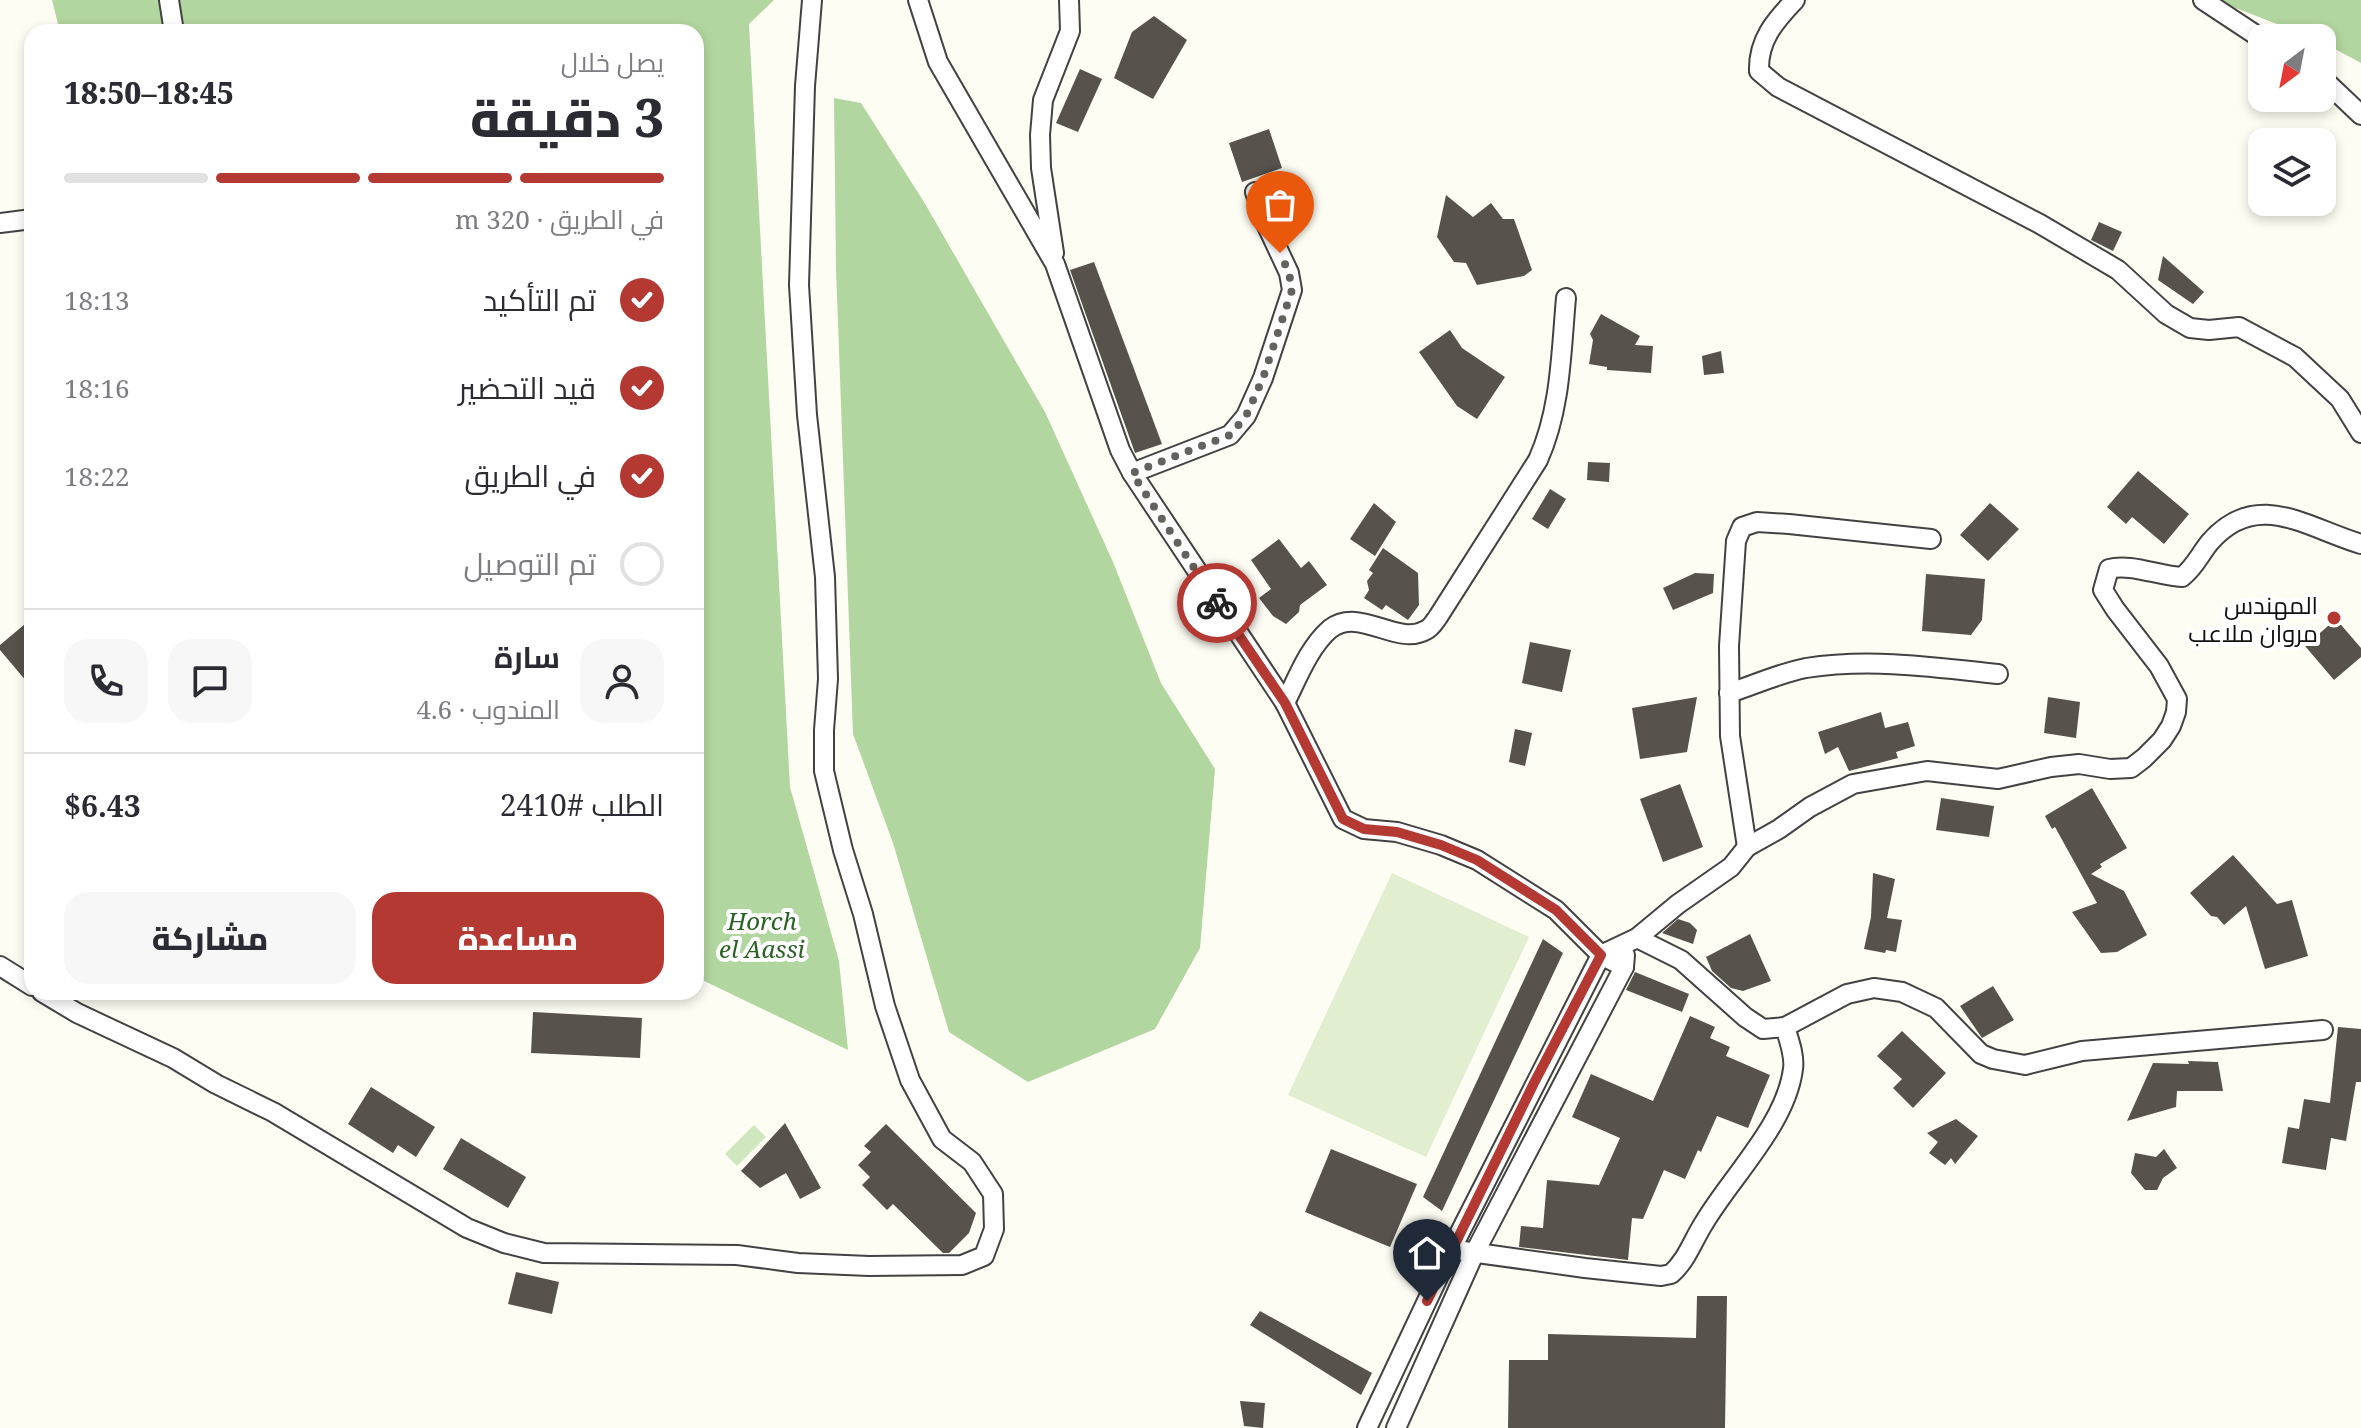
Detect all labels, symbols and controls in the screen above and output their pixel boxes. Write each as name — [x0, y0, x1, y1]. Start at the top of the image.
north arrow — [2248, 24, 2336, 112]
map controls — [2248, 24, 2336, 216]
text: يصل خلال — [561, 44, 664, 80]
text: 18:45–18:50 — [64, 72, 234, 113]
text: 3 دقيقة — [470, 81, 664, 152]
button: layers — [2248, 128, 2336, 216]
pin — [1246, 171, 1314, 253]
icon: bag — [1258, 183, 1302, 227]
text: في الطريق · 320 m — [455, 201, 664, 237]
icon: check — [620, 278, 664, 322]
text: تم التأكيد — [483, 279, 596, 320]
text: 18:13 — [64, 282, 130, 318]
icon: check — [620, 366, 664, 410]
text: قيد التحضير — [458, 367, 596, 408]
text: 18:16 — [64, 370, 130, 406]
icon: check — [620, 454, 664, 498]
text: في الطريق — [464, 455, 596, 496]
text: 18:22 — [64, 458, 130, 494]
text: تم التوصيل — [464, 543, 596, 584]
courier — [1177, 563, 1257, 643]
icon: bike — [1195, 581, 1239, 625]
place label: المهندس مروان ملاعب — [2188, 588, 2318, 649]
marker: المهندس مروان ملاعب — [2325, 609, 2343, 627]
text: سارة — [494, 636, 560, 677]
button: phone — [64, 639, 148, 723]
button: chat — [168, 639, 252, 723]
button: person — [580, 639, 664, 723]
text: المندوب · 4.6 — [416, 691, 560, 727]
text: الطلب #2410 — [500, 784, 664, 825]
text: $6.43 — [64, 785, 141, 826]
button: مشاركة — [64, 892, 356, 984]
button: مساعدة — [372, 892, 664, 984]
park label: Horch el Aassi — [719, 904, 805, 965]
pin — [1393, 1219, 1461, 1301]
icon: home — [1405, 1231, 1449, 1275]

